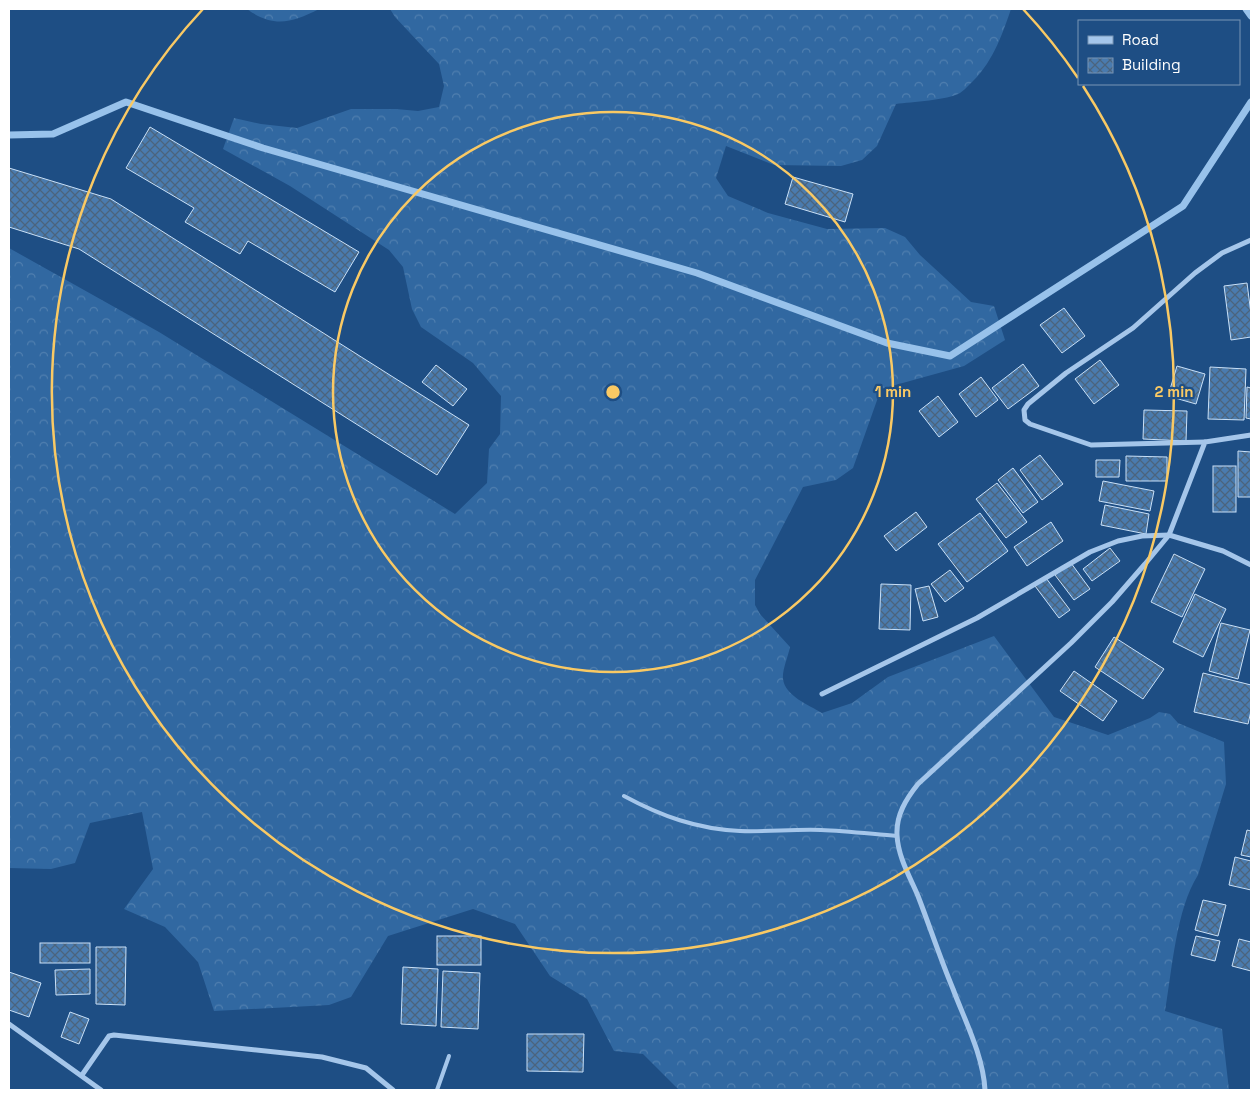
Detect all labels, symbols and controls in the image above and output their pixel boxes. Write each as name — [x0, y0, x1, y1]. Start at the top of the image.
legend — [1078, 20, 1240, 85]
text: Road — [1122, 30, 1159, 49]
text: Building — [1122, 55, 1181, 74]
text: 1 min — [875, 382, 911, 401]
text: 2 min — [1155, 382, 1193, 401]
centre of rings — [604, 383, 622, 401]

